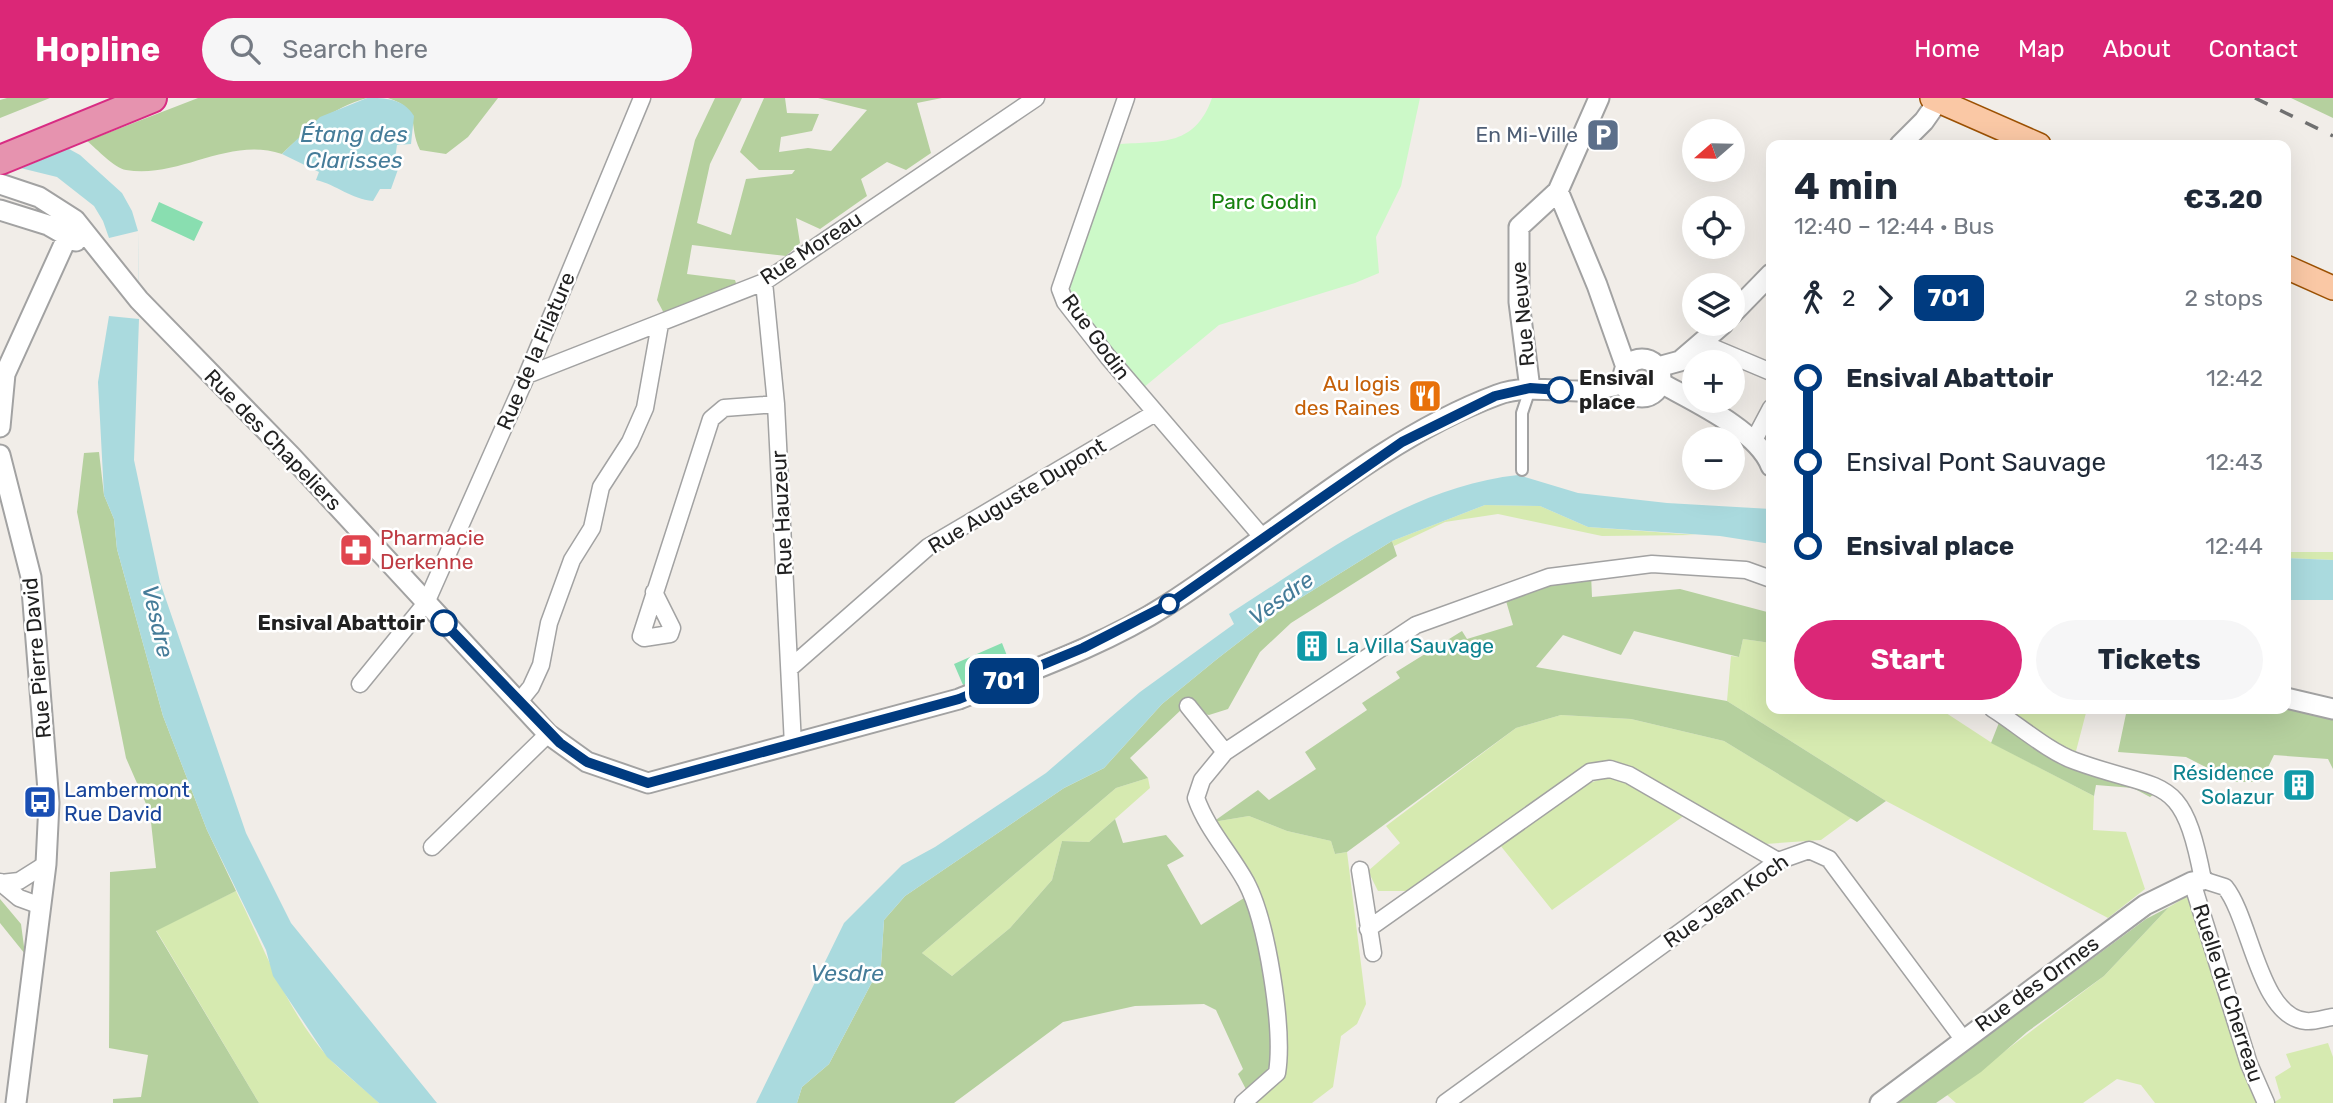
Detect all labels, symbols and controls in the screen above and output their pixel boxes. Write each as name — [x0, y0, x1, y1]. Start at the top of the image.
search box — [202, 18, 692, 81]
text: Hopline — [35, 30, 160, 69]
icon: search — [226, 30, 264, 68]
text: Search here — [282, 34, 428, 65]
text: Home — [1914, 35, 1980, 63]
text: Map — [2018, 35, 2065, 63]
text: About — [2103, 35, 2171, 63]
text: Contact — [2209, 35, 2298, 63]
parking icon: En Mi-Ville — [1584, 116, 1622, 154]
north arrow — [1682, 119, 1745, 182]
map controls — [1682, 119, 1745, 490]
water label: Étang des Clarisses — [300, 120, 408, 174]
place label: En Mi-Ville — [1476, 122, 1578, 147]
text: 4 min — [1794, 163, 1898, 209]
text: €3.20 — [2183, 184, 2263, 215]
park label: Parc Godin — [1211, 189, 1317, 214]
button: locate — [1682, 196, 1745, 259]
street label: Rue Moreau — [755, 206, 866, 290]
text: 12:40 – 12:44 · Bus — [1794, 212, 1994, 240]
street label: Rue Neuve — [1505, 260, 1540, 368]
street label: Rue de la Filature — [491, 268, 580, 433]
button: layers — [1682, 273, 1745, 336]
icon: walk — [1794, 279, 1832, 317]
icon: forward — [1866, 279, 1904, 317]
text: 2 — [1842, 284, 1856, 312]
text: 701 — [1928, 284, 1970, 312]
text: 2 stops — [2185, 284, 2263, 312]
street label: Rue Godin — [1057, 289, 1136, 384]
button: + — [1682, 350, 1745, 413]
text: Ensival Abattoir — [1846, 363, 2053, 394]
street label: Rue des Chapeliers — [200, 364, 347, 515]
text: 12:42 — [2206, 364, 2263, 392]
place label: Ensival place — [1579, 365, 1654, 414]
place label: Au logis des Raines — [1294, 371, 1400, 420]
restaurant icon: Au logis des Raines — [1406, 377, 1444, 415]
marker: Ensival place — [1547, 377, 1573, 403]
button: − — [1682, 427, 1745, 490]
street label: Rue Auguste Dupont — [923, 433, 1110, 559]
text: Ensival Pont Sauvage — [1846, 447, 2106, 478]
text: 12:43 — [2206, 448, 2263, 476]
street label: Rue Hauzeur — [766, 450, 797, 576]
place label: Pharmacie Derkenne — [380, 525, 485, 574]
pharmacy icon: Pharmacie Derkenne — [337, 531, 375, 569]
text: Ensival place — [1846, 531, 2014, 562]
text: 12:44 — [2205, 532, 2263, 560]
water label: Vesdre — [1243, 565, 1319, 631]
street label: Rue Pierre David — [17, 577, 56, 740]
water label: Vesdre — [136, 582, 180, 660]
unlabelled marker — [1159, 594, 1179, 614]
place label: Ensival Abattoir — [258, 610, 425, 635]
marker: Ensival Abattoir — [431, 610, 457, 636]
button: Start — [1794, 620, 2022, 700]
button: Tickets — [2036, 620, 2263, 700]
building icon: La Villa Sauvage — [1293, 627, 1331, 665]
place label: La Villa Sauvage — [1336, 633, 1494, 658]
line badge: 701 — [964, 658, 1044, 704]
text: 701 — [983, 667, 1025, 695]
place label: Résidence Solazur — [2172, 760, 2274, 809]
building icon: Résidence Solazur — [2280, 766, 2318, 804]
place label: Lambermont Rue David — [64, 777, 190, 826]
bus stop icon: Lambermont Rue David — [21, 783, 59, 821]
street label: Rue Jean Koch — [1659, 848, 1793, 953]
street label: Ruelle du Cherreau — [2188, 901, 2269, 1085]
street label: Rue des Ormes — [1970, 930, 2103, 1037]
water label: Vesdre — [810, 959, 884, 987]

